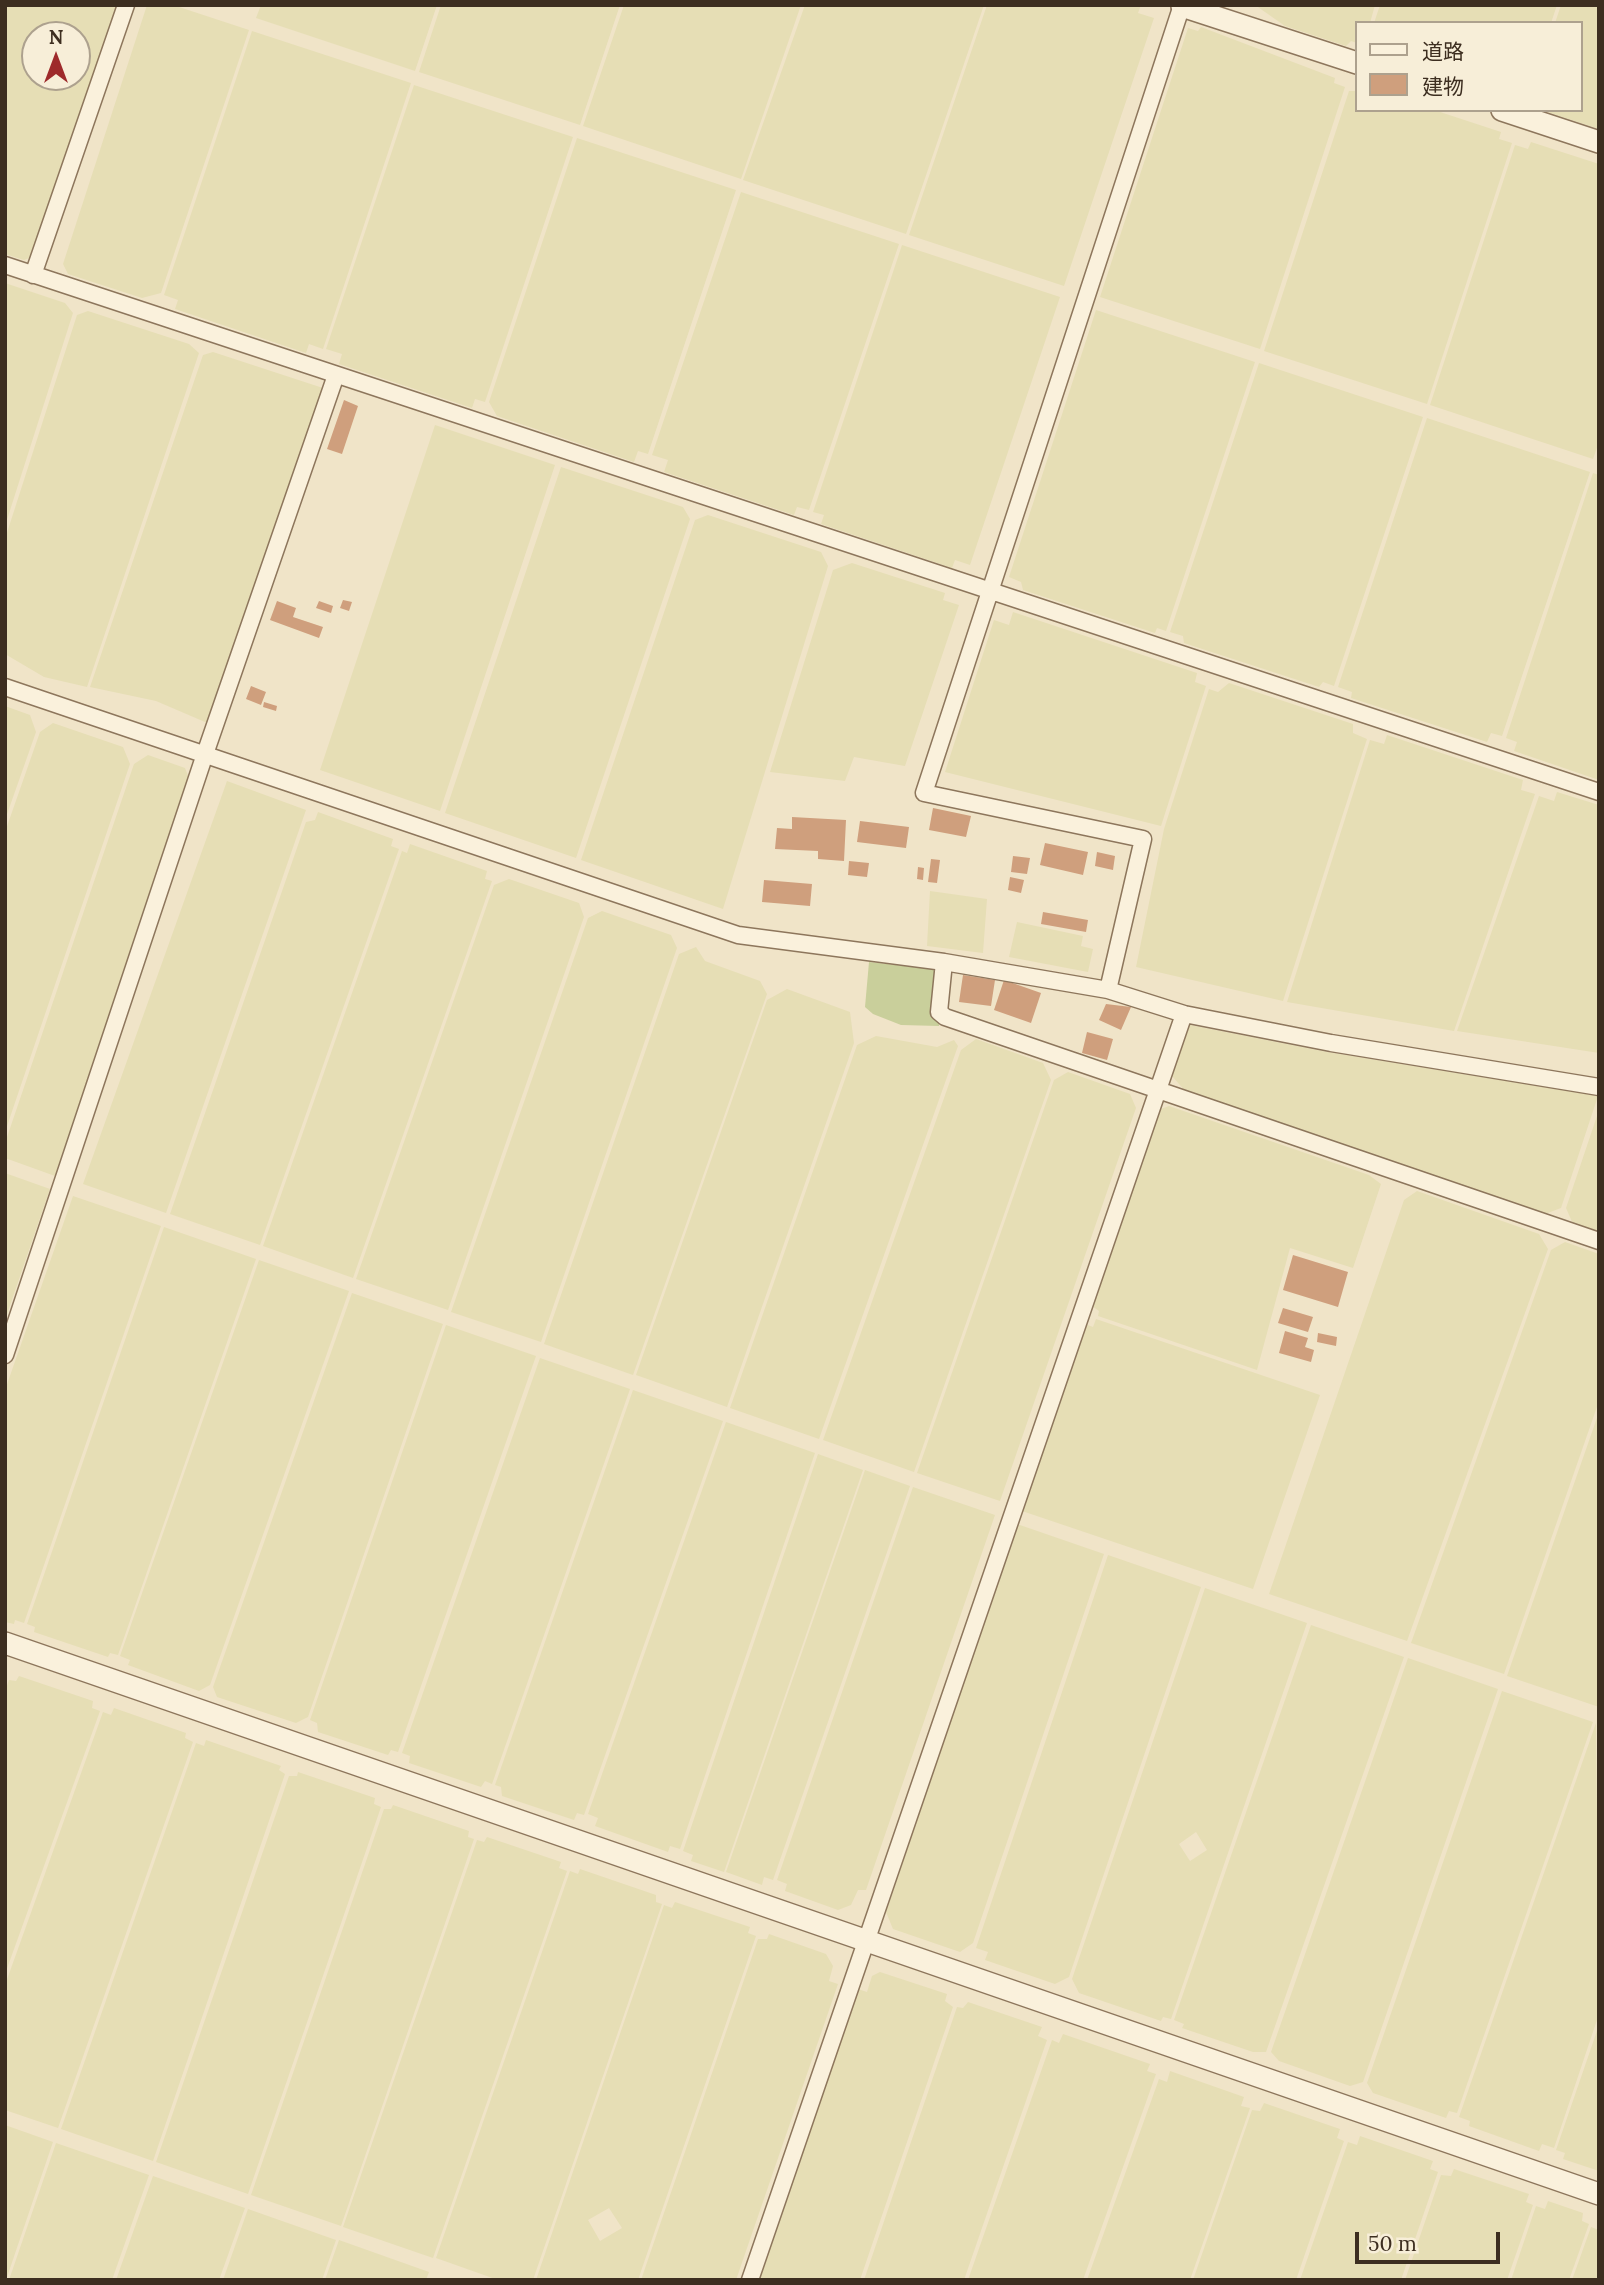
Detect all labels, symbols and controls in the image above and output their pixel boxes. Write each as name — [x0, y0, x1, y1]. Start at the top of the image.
north arrow — [21, 21, 91, 91]
legend — [1356, 21, 1583, 112]
text: N — [49, 25, 63, 49]
text: 道路 — [1422, 38, 1464, 65]
text: 建物 — [1422, 73, 1464, 100]
scale bar — [1359, 2218, 1504, 2262]
text: 50 m — [1368, 2230, 1417, 2257]

